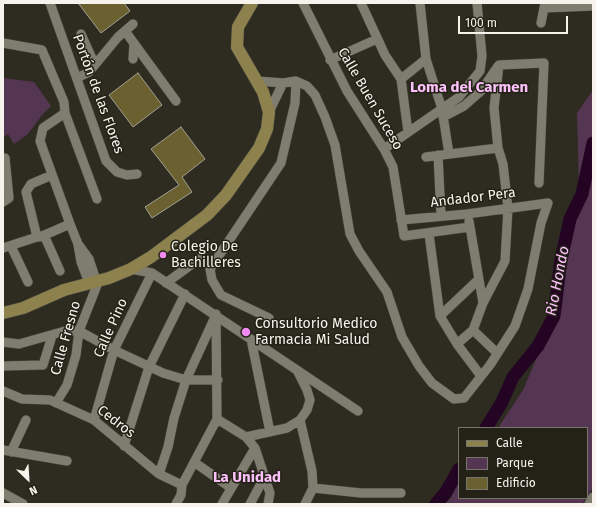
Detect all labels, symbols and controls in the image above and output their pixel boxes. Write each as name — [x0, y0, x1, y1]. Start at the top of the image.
scale bar — [460, 8, 570, 34]
text: 100 m — [465, 16, 497, 30]
street label: Portón de las Flores — [69, 32, 127, 156]
street label: Calle Buen Suceso — [334, 45, 406, 153]
district label: Loma del Carmen — [410, 79, 528, 97]
street label: Andador Pera — [429, 184, 517, 212]
place label: Colegio De Bachilleres — [171, 239, 241, 272]
water label: Rio Hondo — [542, 245, 574, 317]
marker: Colegio De Bachilleres — [158, 250, 168, 260]
street label: Calle Pino — [90, 296, 132, 360]
street label: Calle Fresno — [47, 299, 85, 377]
place label: Consultorio Medico Farmacia Mi Salud — [255, 316, 377, 348]
marker: Consultorio Medico Farmacia Mi Salud — [240, 326, 252, 338]
street label: Cedros — [94, 402, 138, 442]
legend — [458, 427, 588, 499]
text: Calle — [496, 436, 523, 450]
text: Parque — [496, 456, 534, 470]
north arrow — [8, 459, 48, 499]
district label: La Unidad — [213, 469, 281, 487]
text: Edificio — [496, 476, 536, 490]
text: N — [27, 483, 39, 498]

